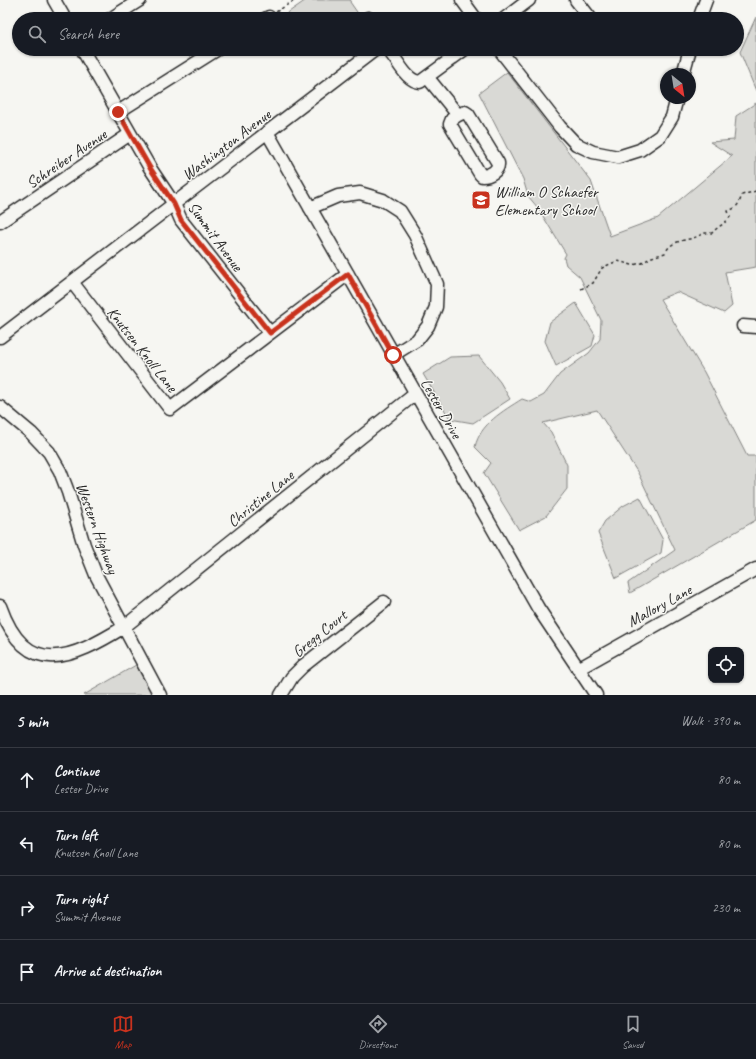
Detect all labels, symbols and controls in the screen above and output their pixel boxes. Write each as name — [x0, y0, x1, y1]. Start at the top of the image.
search box — [12, 12, 744, 56]
icon: search — [26, 23, 48, 45]
text: Search here — [58, 25, 119, 44]
north arrow — [660, 68, 696, 104]
route end — [109, 103, 127, 121]
street label: Washington Avenue — [178, 104, 276, 185]
street label: Schreiber Avenue — [22, 124, 112, 193]
place label: William O Schaefer Elementary School — [495, 182, 600, 220]
school or university icon: William O Schaefer Elementary School — [470, 189, 492, 211]
street label: Summit Avenue — [183, 198, 248, 277]
street label: Knutsen Knoll Lane — [103, 303, 183, 398]
route start — [384, 346, 402, 364]
street label: Lester Drive — [416, 375, 467, 444]
street label: Christine Lane — [223, 465, 299, 532]
street label: Western Highway — [71, 480, 123, 578]
street label: Mallory Lane — [624, 579, 697, 632]
street label: Gregg Court — [288, 605, 352, 662]
map controls — [708, 647, 744, 683]
button: locate — [708, 647, 744, 683]
text: 5 min — [16, 711, 48, 732]
text: Walk · 390 m — [681, 713, 740, 729]
text: Continue — [54, 762, 99, 781]
icon: ahead — [16, 769, 38, 791]
text: 80 m — [718, 772, 740, 788]
text: Lester Drive — [54, 781, 108, 797]
text: Turn left — [54, 826, 97, 845]
icon: left — [16, 833, 38, 855]
text: 80 m — [718, 836, 740, 852]
text: Knutsen Knoll Lane — [54, 845, 138, 861]
text: Turn right — [54, 890, 107, 909]
icon: right — [16, 897, 38, 919]
text: 230 m — [712, 900, 740, 916]
text: Summit Avenue — [54, 909, 120, 925]
icon: arrive — [16, 961, 38, 983]
text: Arrive at destination — [54, 962, 161, 981]
tab: Map — [112, 1013, 134, 1051]
tab: Directions — [359, 1013, 397, 1051]
tab: Saved — [622, 1013, 644, 1051]

